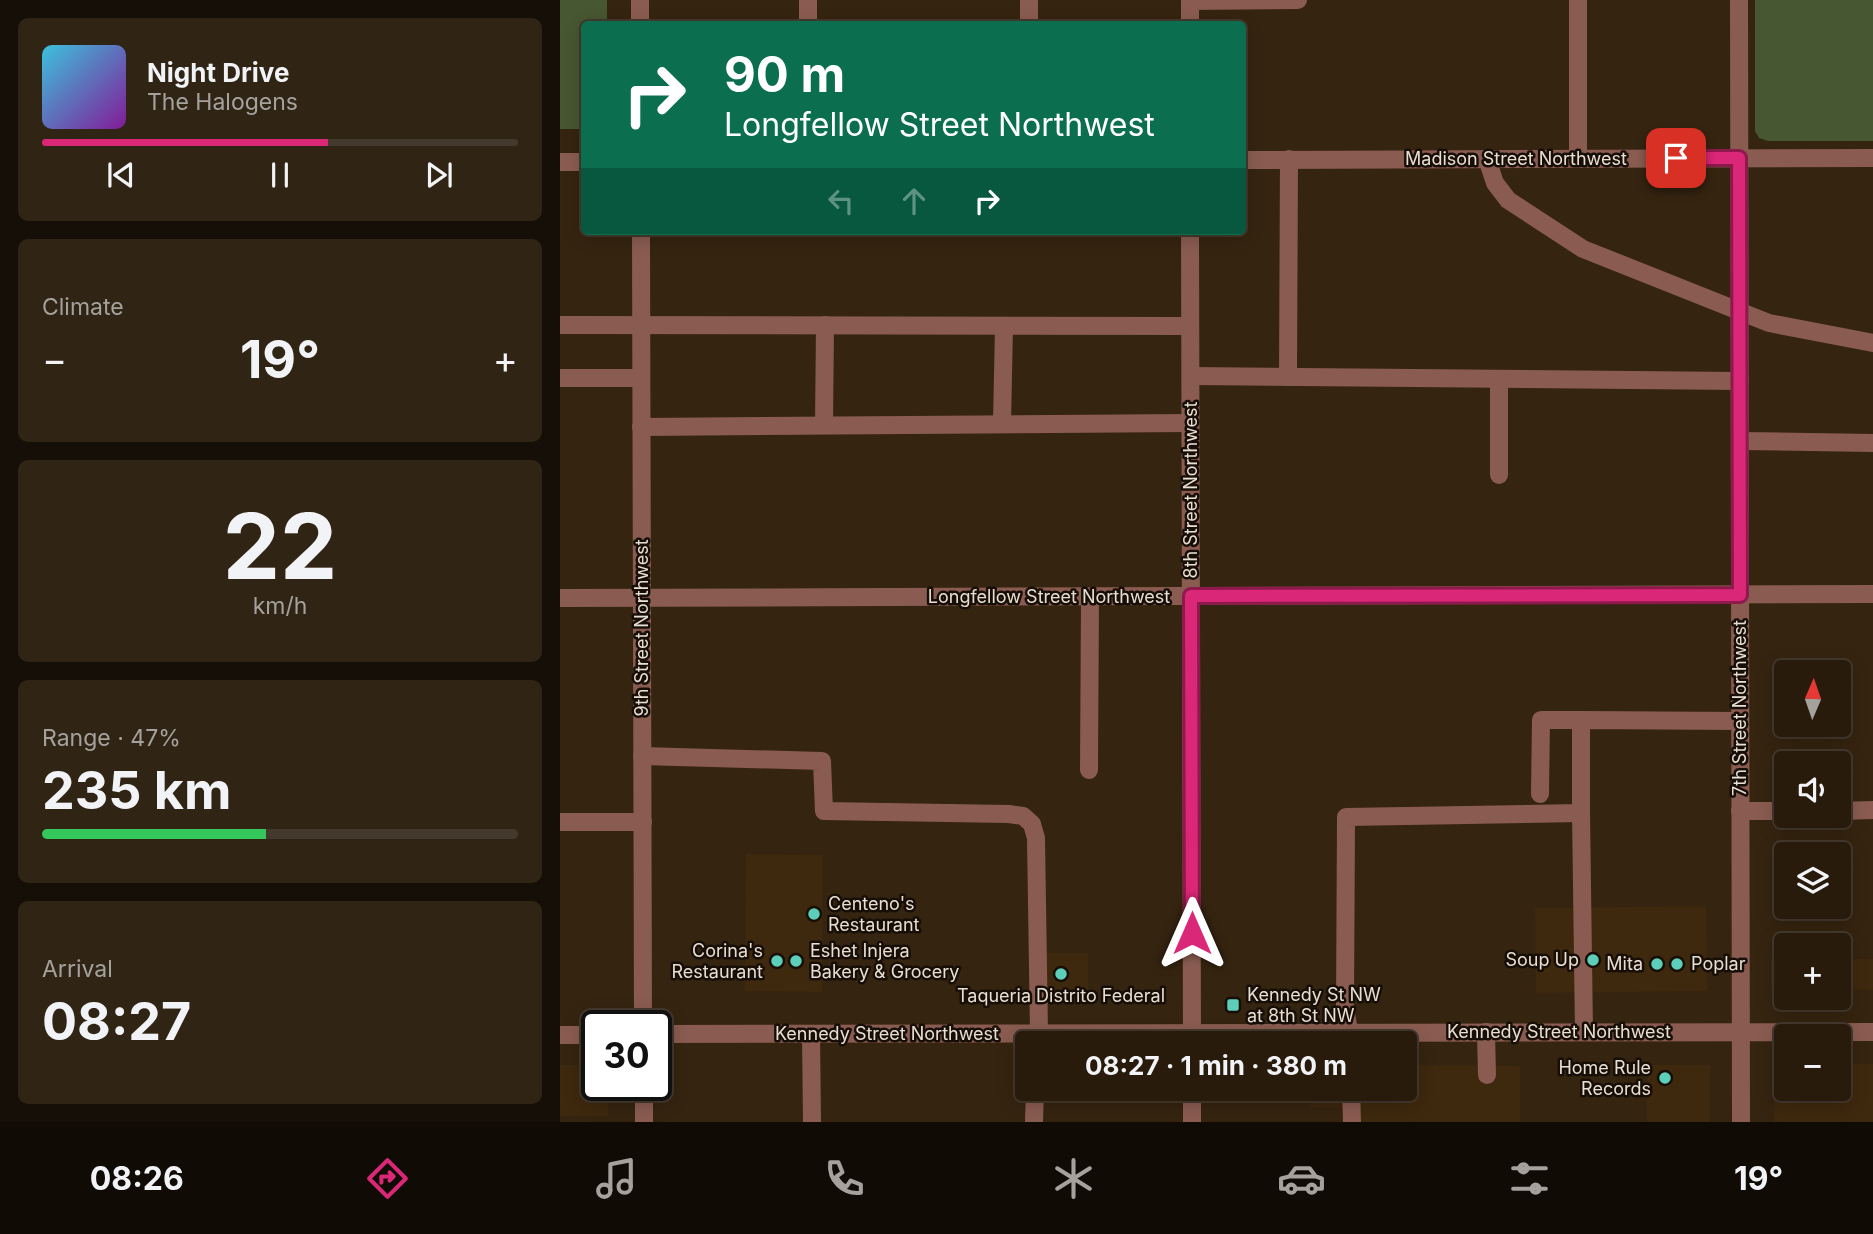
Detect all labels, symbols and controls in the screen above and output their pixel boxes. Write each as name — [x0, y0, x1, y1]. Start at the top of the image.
text: 90 m — [724, 45, 845, 104]
icon: right — [609, 49, 700, 140]
text: Night Drive — [147, 57, 289, 88]
text: The Halogens — [147, 88, 298, 116]
text: Longfellow Street Northwest — [724, 105, 1155, 144]
pin — [1646, 128, 1706, 188]
icon: arrive — [1657, 139, 1695, 177]
street label: Madison Street Northwest — [1405, 148, 1627, 169]
icon: previous — [102, 156, 140, 194]
icon: pause — [261, 156, 299, 194]
icon: next — [420, 156, 458, 194]
icon: left — [822, 182, 860, 220]
icon: ahead — [895, 182, 933, 220]
icon: right — [968, 182, 1006, 220]
text: Climate — [42, 293, 124, 321]
text: 19° — [240, 328, 320, 391]
text: − — [42, 336, 67, 382]
text: + — [493, 336, 518, 382]
street label: 8th Street Northwest — [1180, 401, 1201, 578]
text: 22 — [223, 491, 337, 601]
street label: 9th Street Northwest — [631, 539, 652, 717]
street label: Longfellow Street Northwest — [928, 586, 1170, 607]
text: km/h — [253, 592, 307, 620]
street label: 7th Street Northwest — [1729, 620, 1750, 796]
north arrow — [1774, 660, 1852, 737]
map controls — [1774, 660, 1851, 1101]
text: Range · 47% — [42, 724, 181, 752]
button: sound — [1774, 751, 1851, 828]
text: 235 km — [42, 759, 232, 822]
button: layers — [1774, 842, 1851, 919]
place label: Centeno's Restaurant — [828, 893, 920, 935]
position arrow — [1155, 896, 1229, 970]
marker: Centeno's Restaurant — [806, 906, 822, 922]
button: + — [1774, 933, 1851, 1010]
place label: Corina's Restaurant — [672, 940, 763, 982]
place label: Eshet Injera Bakery & Grocery — [810, 940, 959, 982]
place label: Soup Up — [1506, 949, 1579, 970]
marker: Soup Up — [1585, 952, 1601, 968]
marker: Corina's Restaurant — [769, 953, 785, 969]
marker: Eshet Injera Bakery & Grocery — [788, 953, 804, 969]
place label: Mita — [1606, 953, 1643, 974]
place label: Poplar — [1691, 953, 1746, 974]
text: Arrival — [42, 955, 113, 983]
marker: Mita — [1649, 956, 1665, 972]
marker: Poplar — [1669, 956, 1685, 972]
marker: Taqueria Distrito Federal — [1053, 966, 1069, 982]
place label: Kennedy St NW at 8th St NW — [1247, 984, 1381, 1026]
place label: Taqueria Distrito Federal — [957, 985, 1165, 1006]
text: 08:27 — [42, 990, 191, 1053]
marker: Kennedy St NW at 8th St NW — [1225, 997, 1241, 1013]
speed limit sign: 30 — [581, 1010, 672, 1101]
street label: Kennedy Street Northwest — [1447, 1021, 1671, 1042]
street label: Kennedy Street Northwest — [775, 1023, 999, 1044]
button: − — [1774, 1024, 1851, 1101]
text: 08:27 · 1 min · 380 m — [1085, 1050, 1347, 1081]
place label: Home Rule Records — [1558, 1057, 1651, 1099]
marker: Home Rule Records — [1657, 1070, 1673, 1086]
icon: directions — [363, 1154, 412, 1203]
icon: music — [592, 1154, 641, 1203]
icon: phone — [820, 1154, 869, 1203]
icon: climate — [1049, 1154, 1098, 1203]
icon: car — [1277, 1154, 1326, 1203]
icon: filters — [1505, 1154, 1554, 1203]
text: 08:26 — [90, 1159, 184, 1198]
text: 19° — [1734, 1159, 1783, 1198]

